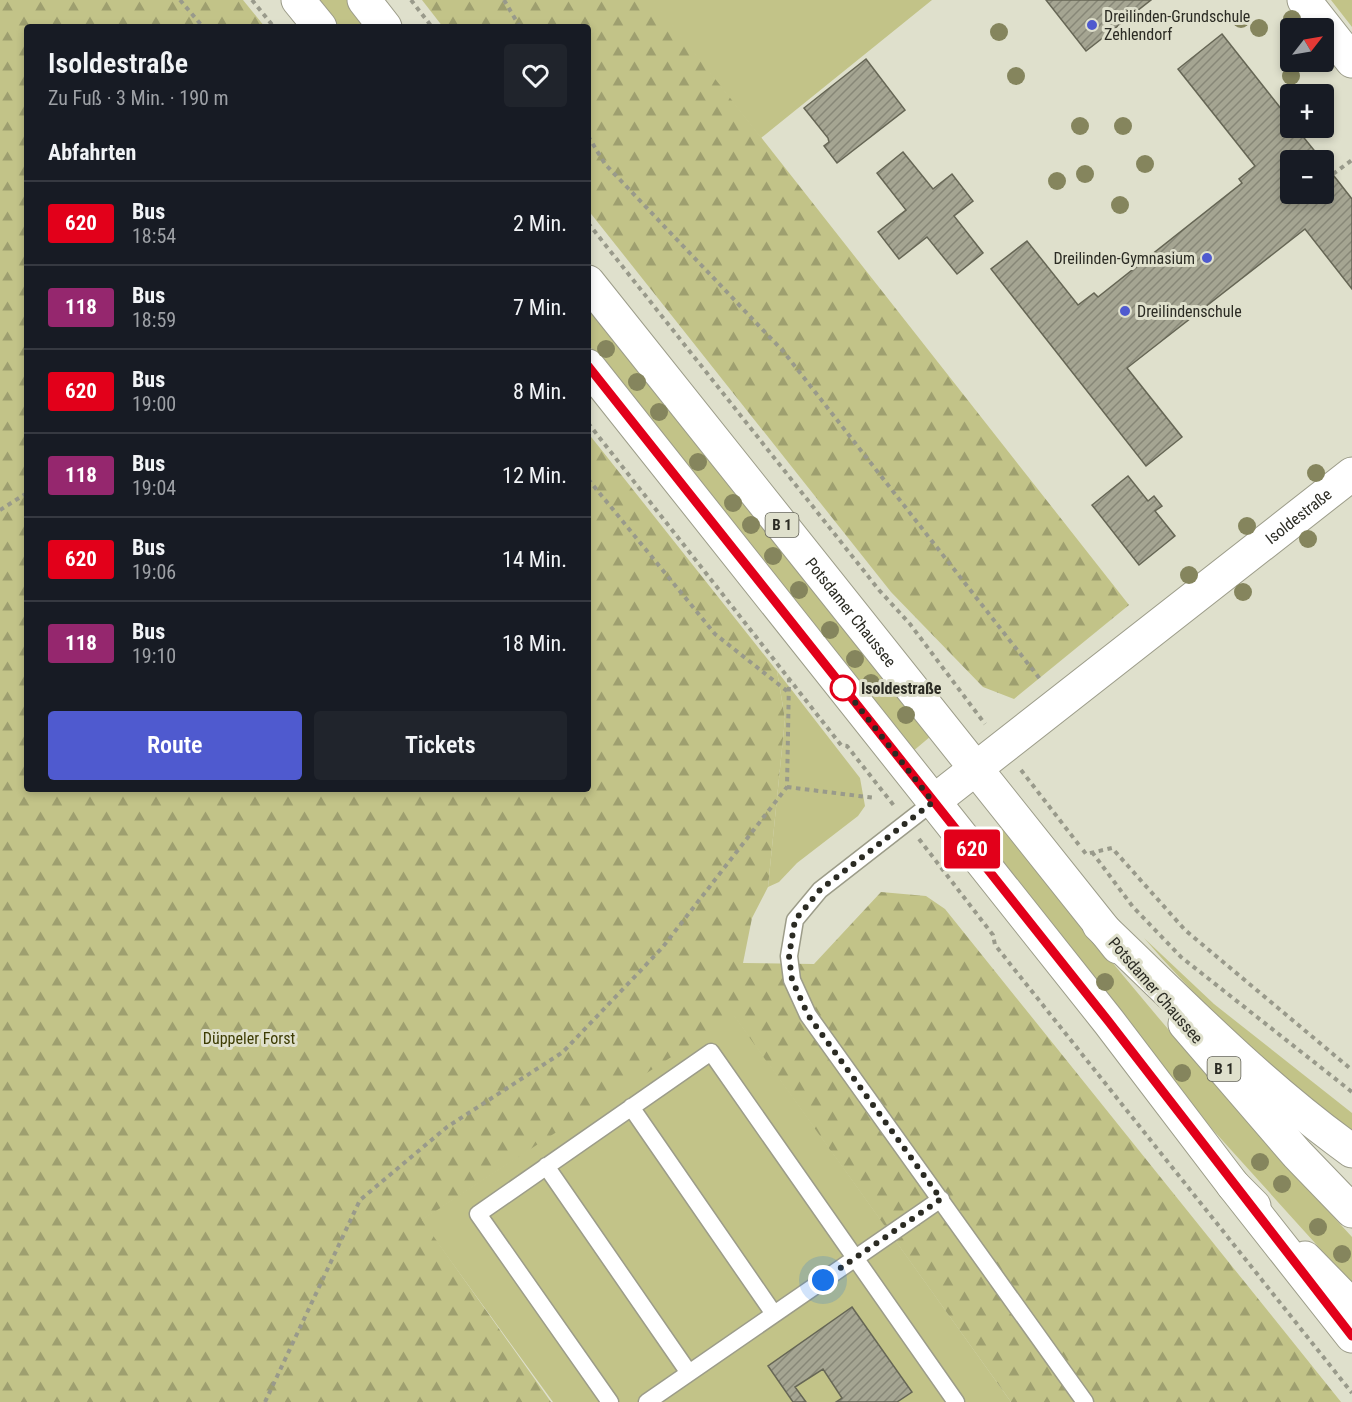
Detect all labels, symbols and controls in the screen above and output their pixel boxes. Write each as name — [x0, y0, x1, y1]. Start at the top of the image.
place label: Dreilinden-Grundschule Zehlendorf — [1104, 7, 1250, 44]
marker: Dreilinden-Grundschule Zehlendorf — [1085, 18, 1099, 32]
north arrow — [1280, 18, 1334, 72]
map controls — [1280, 18, 1334, 204]
button: heart — [504, 44, 567, 107]
text: Isoldestraße — [48, 47, 188, 80]
button: + — [1280, 84, 1334, 138]
text: Zu Fuß · 3 Min. · 190 m — [48, 86, 229, 110]
text: Abfahrten — [48, 140, 136, 165]
button: − — [1280, 150, 1334, 204]
text: Bus — [132, 199, 165, 224]
text: 620 — [65, 211, 97, 235]
text: 2 Min. — [513, 211, 567, 236]
text: 18:54 — [132, 224, 176, 248]
place label: Dreilinden-Gymnasium — [1053, 249, 1195, 268]
marker: Dreilinden-Gymnasium — [1200, 251, 1214, 265]
text: Bus — [132, 283, 165, 308]
text: 118 — [65, 295, 97, 319]
text: 7 Min. — [513, 295, 567, 320]
place label: Dreilindenschule — [1137, 302, 1242, 321]
marker: Dreilindenschule — [1118, 304, 1132, 318]
text: 18:59 — [132, 308, 176, 332]
text: Bus — [132, 367, 165, 392]
text: 620 — [65, 379, 97, 403]
text: 8 Min. — [513, 379, 567, 404]
text: 19:00 — [132, 392, 176, 416]
text: Bus — [132, 451, 165, 476]
text: 118 — [65, 463, 97, 487]
text: 12 Min. — [502, 463, 567, 488]
text: 19:04 — [132, 476, 176, 500]
street label: Isoldestraße — [1262, 485, 1335, 548]
road number: B 1 — [766, 513, 798, 537]
text: Bus — [132, 535, 165, 560]
text: 620 — [65, 547, 97, 571]
text: 14 Min. — [502, 547, 567, 572]
street label: Potsdamer Chaussee — [801, 554, 900, 671]
text: 19:06 — [132, 560, 176, 584]
text: Bus — [132, 619, 165, 644]
text: 118 — [65, 631, 97, 655]
text: 18 Min. — [502, 631, 567, 656]
text: 19:10 — [132, 644, 176, 668]
marker: Isoldestraße — [830, 675, 856, 701]
place label: Isoldestraße — [861, 679, 942, 698]
button: Route — [48, 711, 302, 780]
button: Tickets — [314, 711, 567, 780]
line badge: 620 — [938, 830, 1006, 868]
text: 620 — [956, 837, 988, 861]
street label: Potsdamer Chaussee — [1104, 933, 1207, 1047]
park label: Düppeler Forst — [203, 1029, 295, 1048]
road number: B 1 — [1208, 1057, 1240, 1081]
your location — [808, 1265, 838, 1295]

